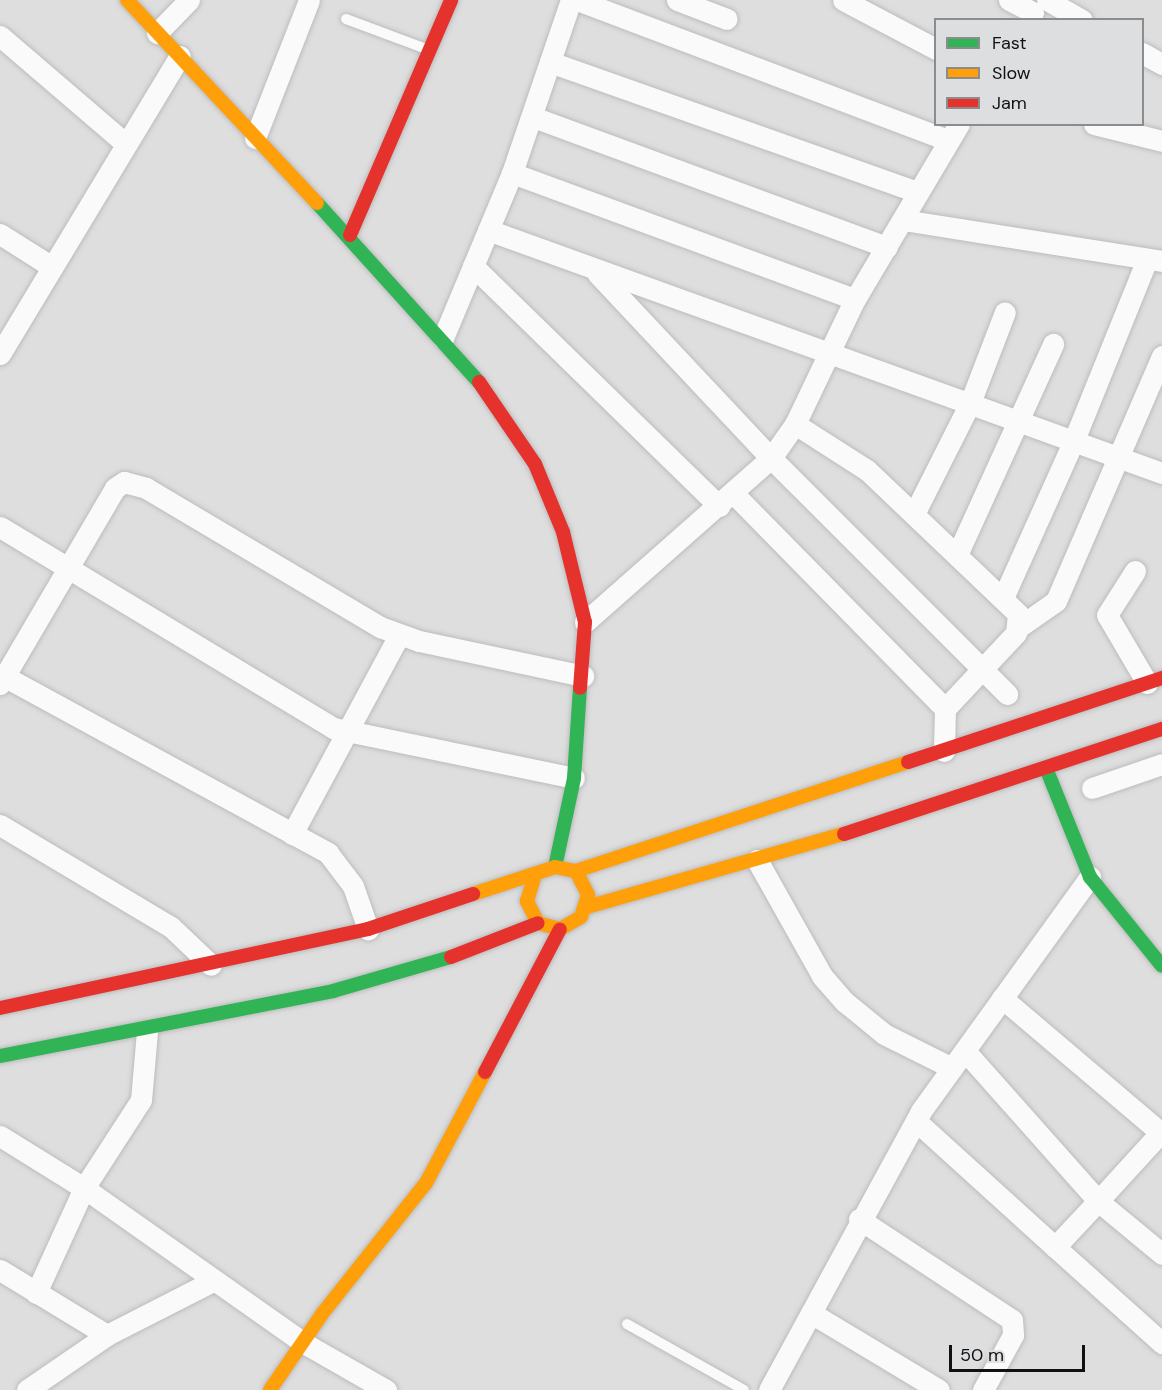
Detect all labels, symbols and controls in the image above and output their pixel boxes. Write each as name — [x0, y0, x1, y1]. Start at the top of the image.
legend — [934, 18, 1144, 126]
text: Fast — [992, 31, 1027, 55]
text: Slow — [992, 61, 1031, 85]
text: Jam — [992, 91, 1027, 115]
scale bar — [952, 1333, 1088, 1371]
text: 50 m — [960, 1343, 1004, 1367]

